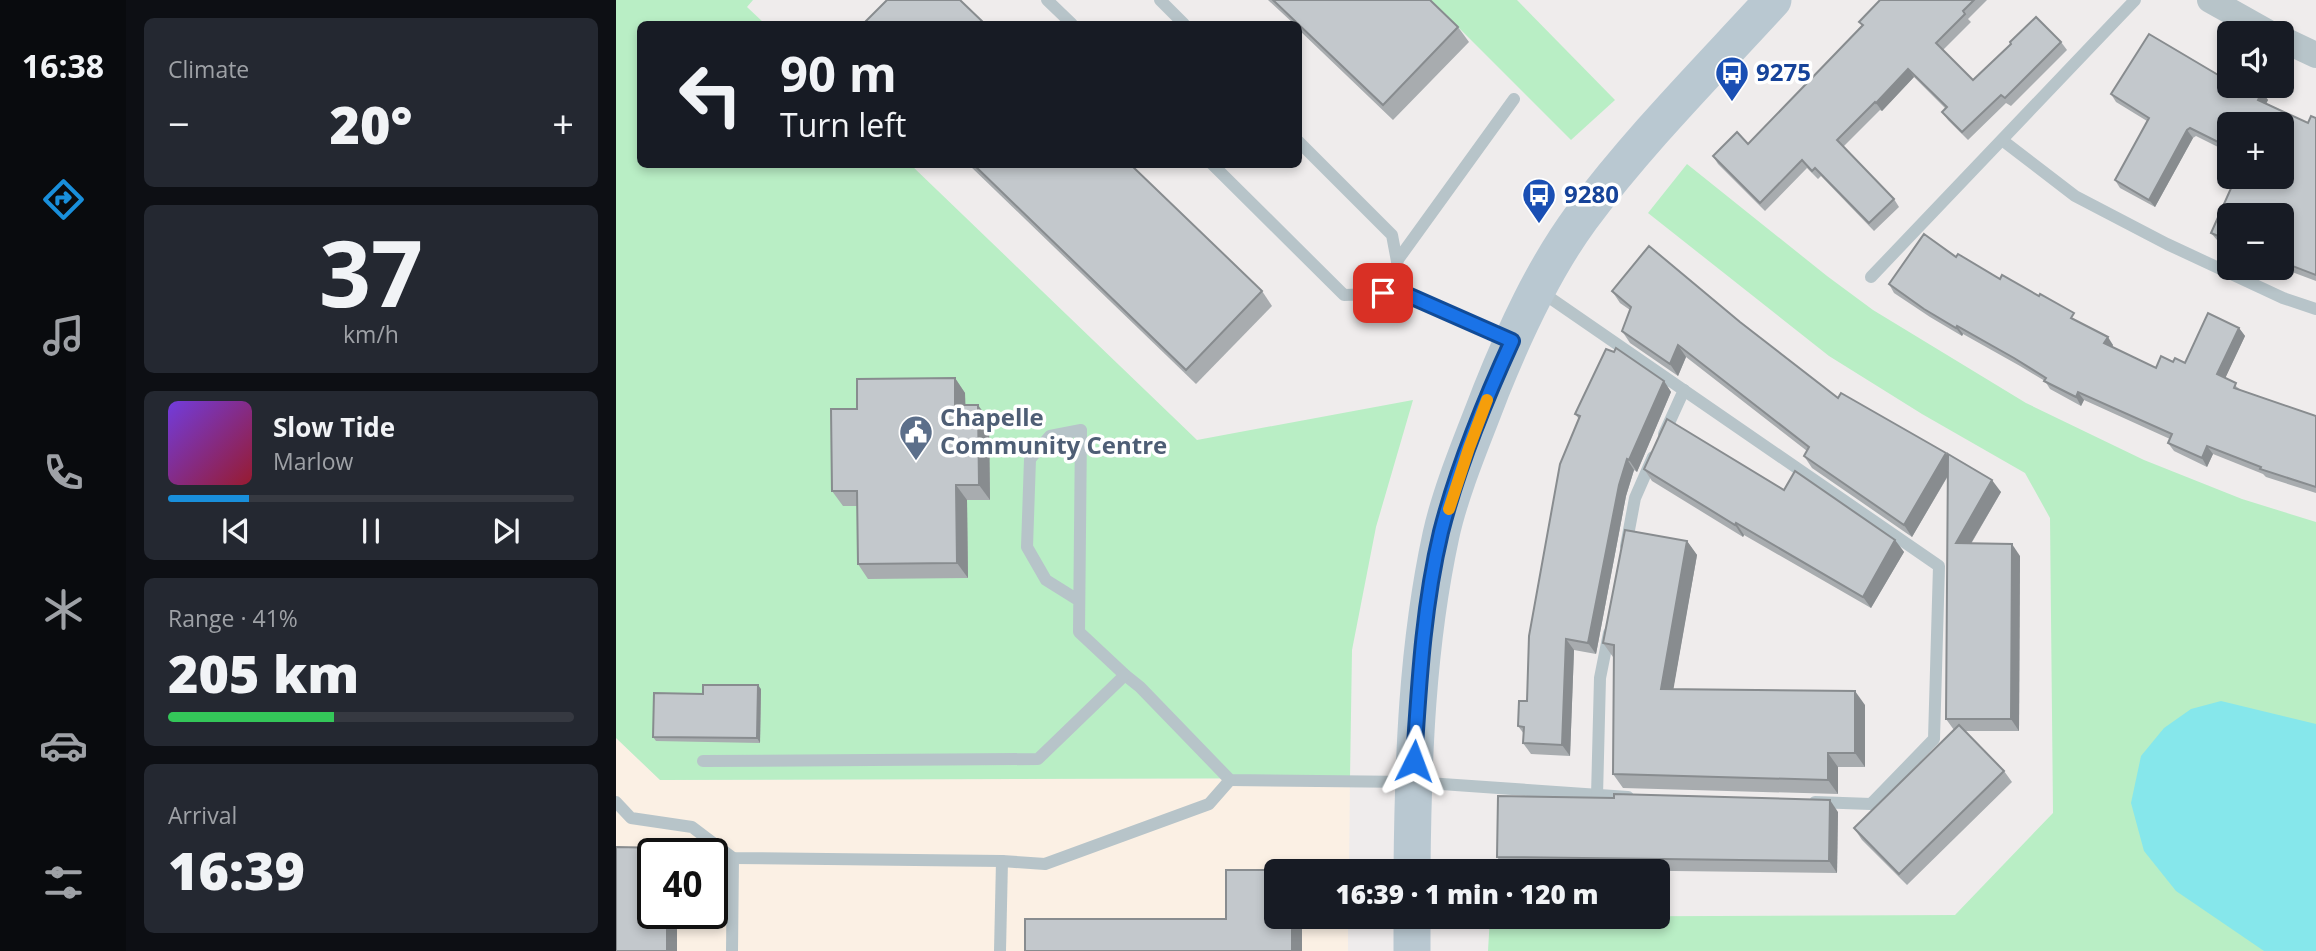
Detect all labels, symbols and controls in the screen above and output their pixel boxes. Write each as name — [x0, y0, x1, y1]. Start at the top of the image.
map controls — [2217, 21, 2294, 280]
button: sound — [2217, 21, 2294, 98]
text: 90 m — [780, 40, 897, 106]
text: 16:38 — [22, 44, 104, 87]
icon: left — [665, 49, 756, 140]
text: Climate — [168, 53, 249, 85]
bus stop icon: 9275 — [1713, 54, 1751, 103]
place label: 9275 — [1756, 55, 1811, 88]
text: 20° — [330, 88, 412, 159]
text: − — [168, 97, 190, 149]
text: + — [552, 97, 574, 149]
text: Turn left — [780, 103, 906, 146]
button: + — [2217, 112, 2294, 189]
icon: directions — [39, 175, 88, 224]
bus stop icon: 9280 — [1520, 176, 1558, 225]
place label: 9280 — [1564, 177, 1619, 210]
button: − — [2217, 203, 2294, 280]
text: 37 — [319, 210, 423, 334]
pin — [1353, 263, 1413, 323]
icon: arrive — [1364, 274, 1402, 312]
icon: music — [39, 311, 88, 360]
text: km/h — [343, 318, 399, 350]
place label: Chapelle Community Centre — [940, 400, 1167, 461]
text: Slow Tide — [273, 409, 395, 445]
public building icon: Chapelle Community Centre — [897, 413, 935, 462]
text: Marlow — [273, 445, 353, 477]
icon: phone — [39, 448, 88, 497]
icon: previous — [217, 512, 255, 550]
icon: pause — [352, 512, 390, 550]
icon: next — [487, 512, 525, 550]
icon: climate — [39, 585, 88, 634]
text: Range · 41% — [168, 602, 298, 634]
text: 205 km — [168, 637, 359, 708]
icon: car — [39, 721, 88, 770]
position arrow — [1377, 724, 1451, 798]
text: Arrival — [168, 799, 237, 831]
text: 16:39 — [168, 834, 305, 905]
speed limit sign: 40 — [637, 838, 728, 929]
icon: filters — [39, 858, 88, 907]
text: 16:39 · 1 min · 120 m — [1336, 876, 1598, 912]

